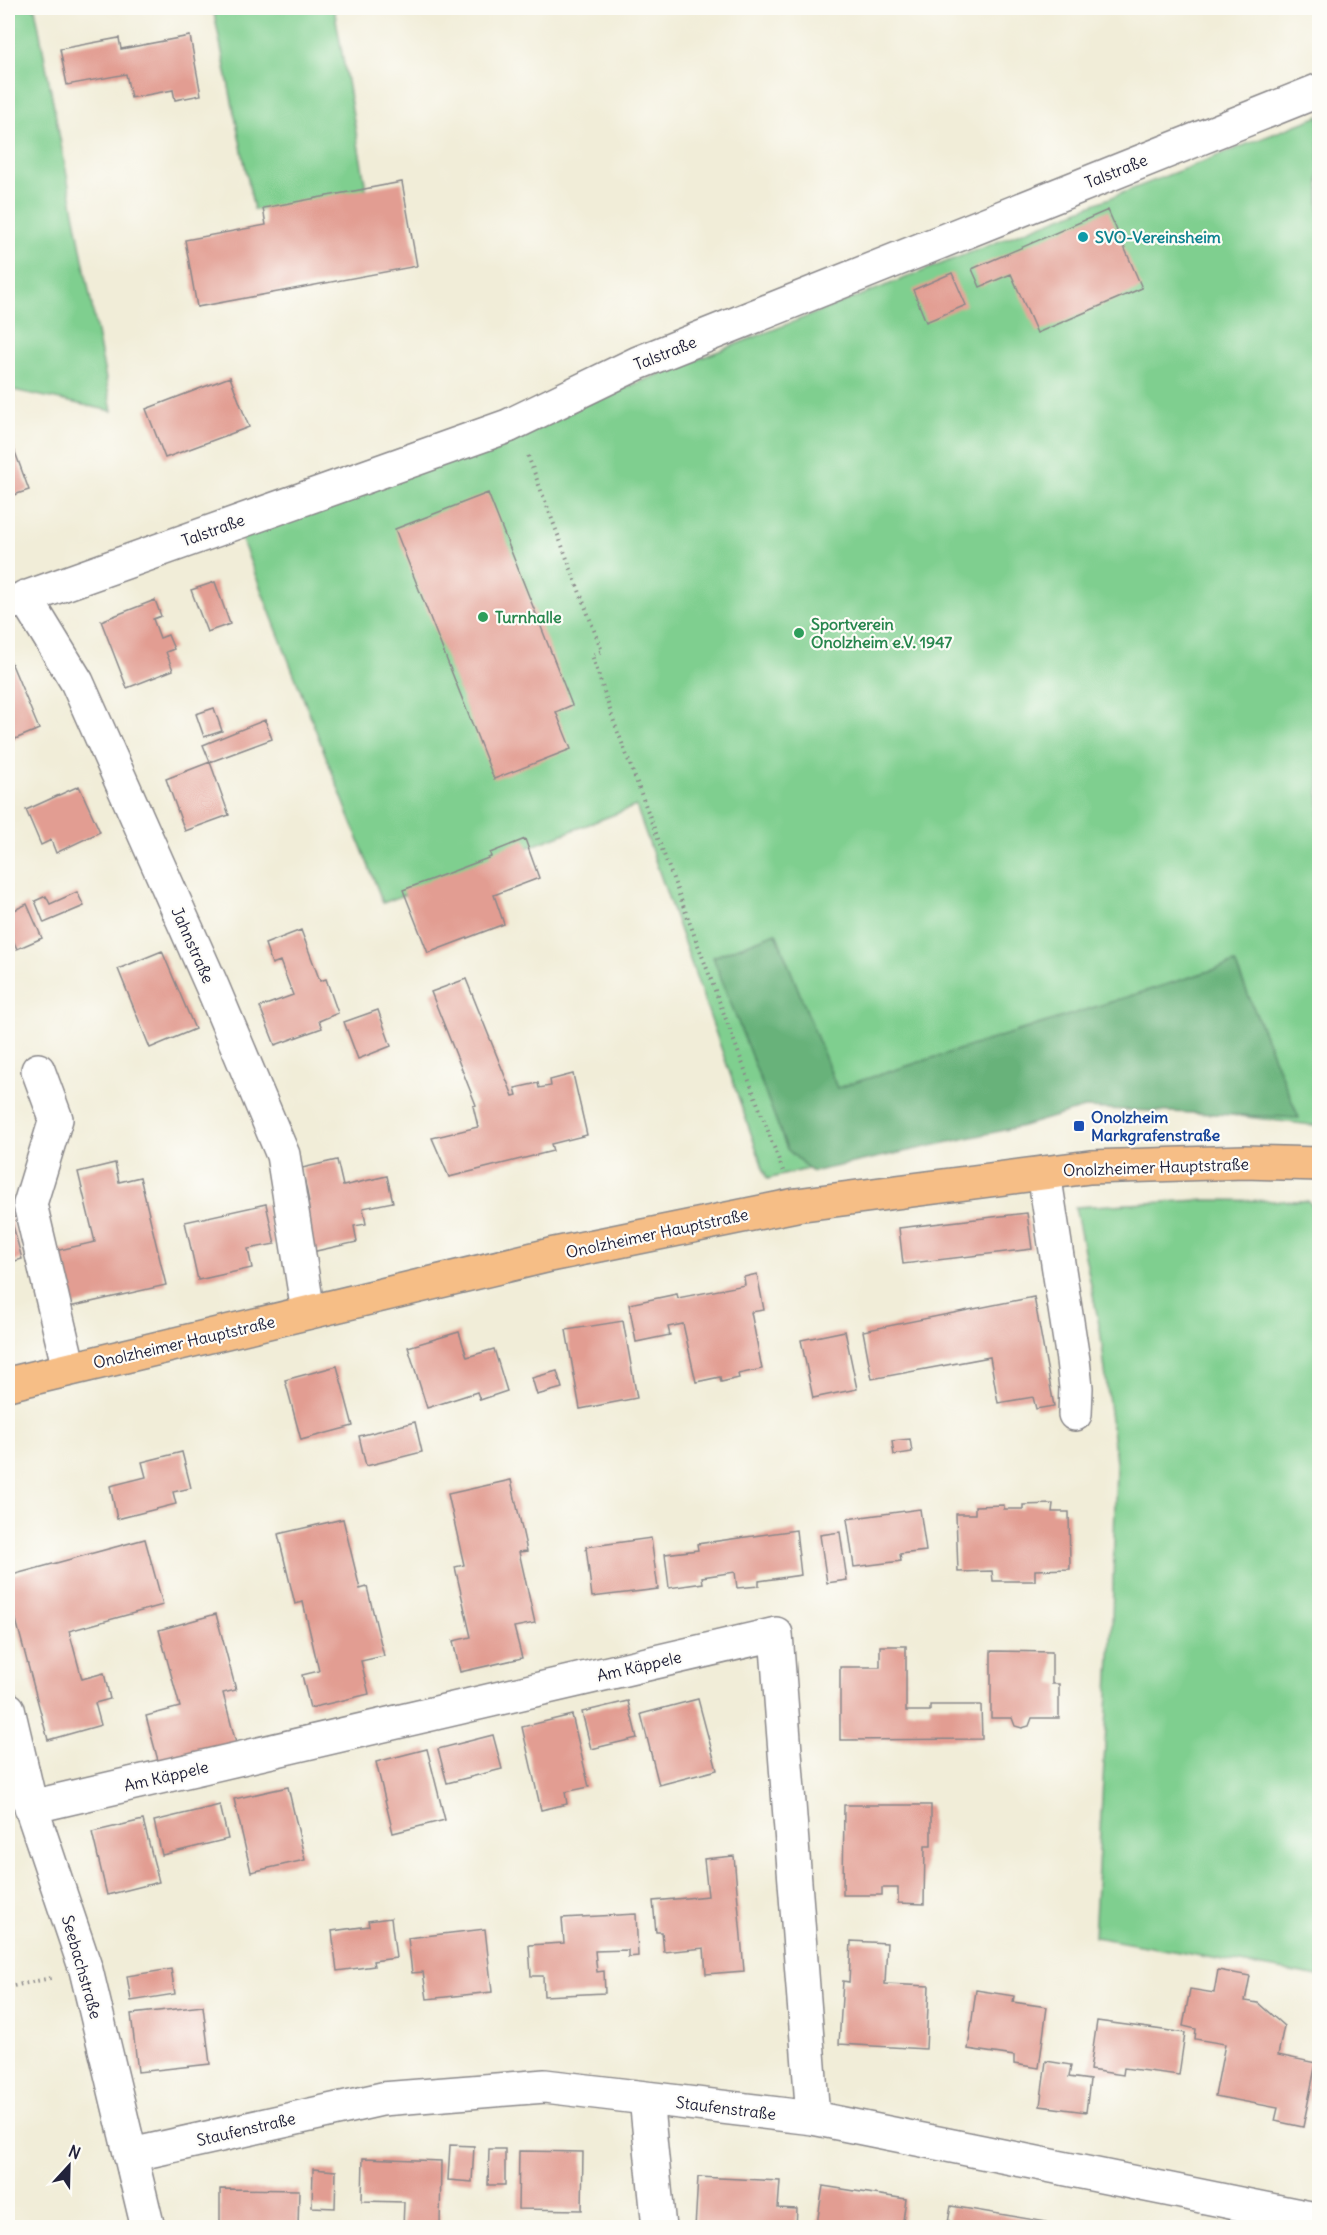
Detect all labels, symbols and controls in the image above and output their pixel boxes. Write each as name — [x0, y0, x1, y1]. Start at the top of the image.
street label: Talstraße — [1082, 149, 1150, 193]
place label: SVO-Vereinsheim — [1095, 227, 1221, 247]
marker: SVO-Vereinsheim — [1076, 230, 1090, 244]
street label: Talstraße — [631, 331, 699, 375]
street label: Talstraße — [179, 509, 247, 551]
place label: Turnhalle — [495, 607, 562, 627]
marker: Turnhalle — [476, 610, 490, 624]
place label: Sportverein Onolzheim e.V. 1947 — [811, 614, 952, 652]
marker: Sportverein Onolzheim e.V. 1947 — [792, 626, 806, 640]
street label: Jahnstraße — [167, 904, 219, 986]
place label: Onolzheim Markgrafenstraße — [1091, 1107, 1221, 1146]
marker: Onolzheim Markgrafenstraße — [1072, 1119, 1086, 1133]
street label: Onolzheimer Hauptstraße — [1063, 1154, 1249, 1180]
street label: Onolzheimer Hauptstraße — [564, 1204, 750, 1262]
street label: Onolzheimer Hauptstraße — [91, 1311, 277, 1373]
street label: Am Käppele — [595, 1647, 683, 1685]
street label: Am Käppele — [122, 1757, 210, 1795]
street label: Seebachstraße — [58, 1913, 106, 2021]
street label: Staufenstraße — [675, 2092, 777, 2124]
street label: Staufenstraße — [195, 2108, 297, 2150]
north arrow — [39, 2136, 99, 2196]
text: N — [66, 2141, 83, 2163]

